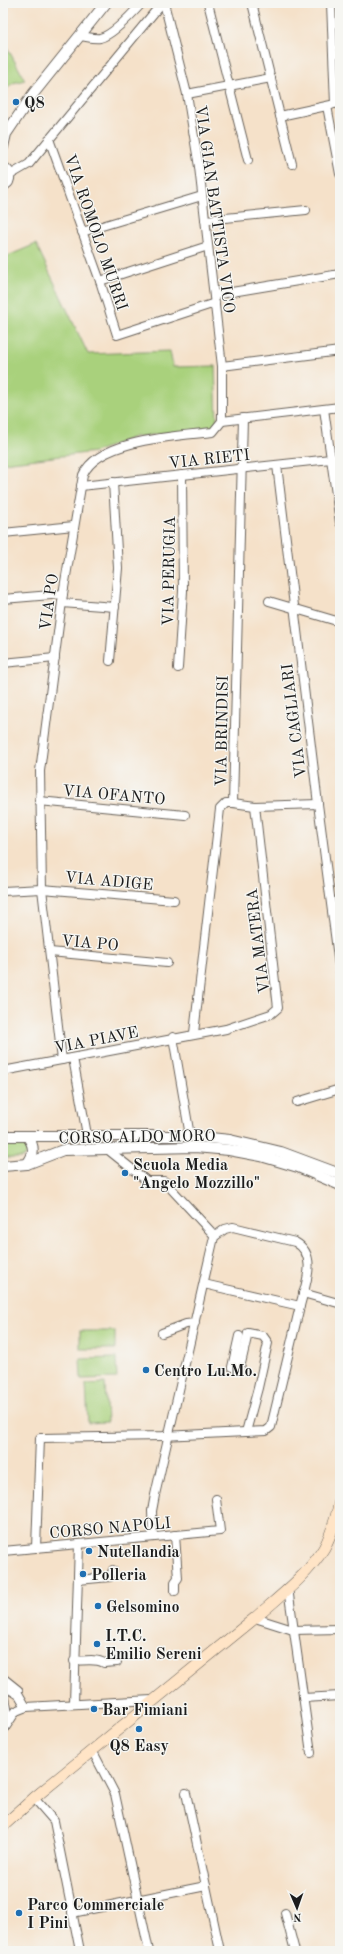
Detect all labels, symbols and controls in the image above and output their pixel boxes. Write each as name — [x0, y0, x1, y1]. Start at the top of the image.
place label: Q8 — [24, 96, 45, 112]
marker: Q8 — [11, 97, 21, 107]
street label: VIA GIAN BATTISTA VICO — [191, 104, 237, 314]
street label: VIA ROMOLO MURRI — [61, 152, 129, 313]
street label: VIA RIETI — [168, 448, 251, 472]
street label: VIA PERUGIA — [161, 516, 179, 626]
street label: VIA PO — [38, 573, 62, 632]
street label: VIA CAGLIARI — [280, 663, 310, 779]
street label: VIA BRINDISI — [214, 675, 232, 787]
street label: VIA OFANTO — [62, 784, 166, 808]
street label: VIA ADIGE — [64, 870, 154, 894]
street label: VIA MATERA — [245, 887, 273, 994]
street label: VIA PO — [61, 934, 119, 954]
street label: VIA PIAVE — [53, 1025, 140, 1057]
street label: CORSO ALDO MORO — [58, 1129, 216, 1147]
place label: Scuola Media "Angelo Mozzillo" — [133, 1158, 260, 1192]
marker: Scuola Media "Angelo Mozzillo" — [120, 1168, 130, 1178]
place label: Centro Lu.Mo. — [154, 1364, 257, 1380]
marker: Centro Lu.Mo. — [141, 1365, 151, 1375]
street label: CORSO NAPOLI — [49, 1516, 172, 1542]
place label: Nutellandia — [97, 1545, 180, 1561]
marker: Nutellandia — [84, 1546, 94, 1556]
place label: Polleria — [91, 1568, 147, 1584]
marker: Polleria — [78, 1569, 88, 1579]
place label: Gelsomino — [106, 1600, 179, 1616]
marker: Gelsomino — [93, 1601, 103, 1611]
place label: I.T.C. Emilio Sereni — [105, 1629, 202, 1663]
marker: I.T.C. Emilio Sereni — [92, 1639, 102, 1649]
place label: Bar Fimiani — [102, 1703, 188, 1719]
marker: Bar Fimiani — [89, 1704, 99, 1714]
marker: Q8 Easy — [134, 1724, 144, 1734]
place label: Q8 Easy — [109, 1739, 169, 1755]
north arrow — [277, 1888, 317, 1928]
place label: Parco Commerciale I Pini — [27, 1898, 164, 1932]
marker: Parco Commerciale I Pini — [14, 1908, 24, 1918]
text: N — [292, 1911, 302, 1922]

